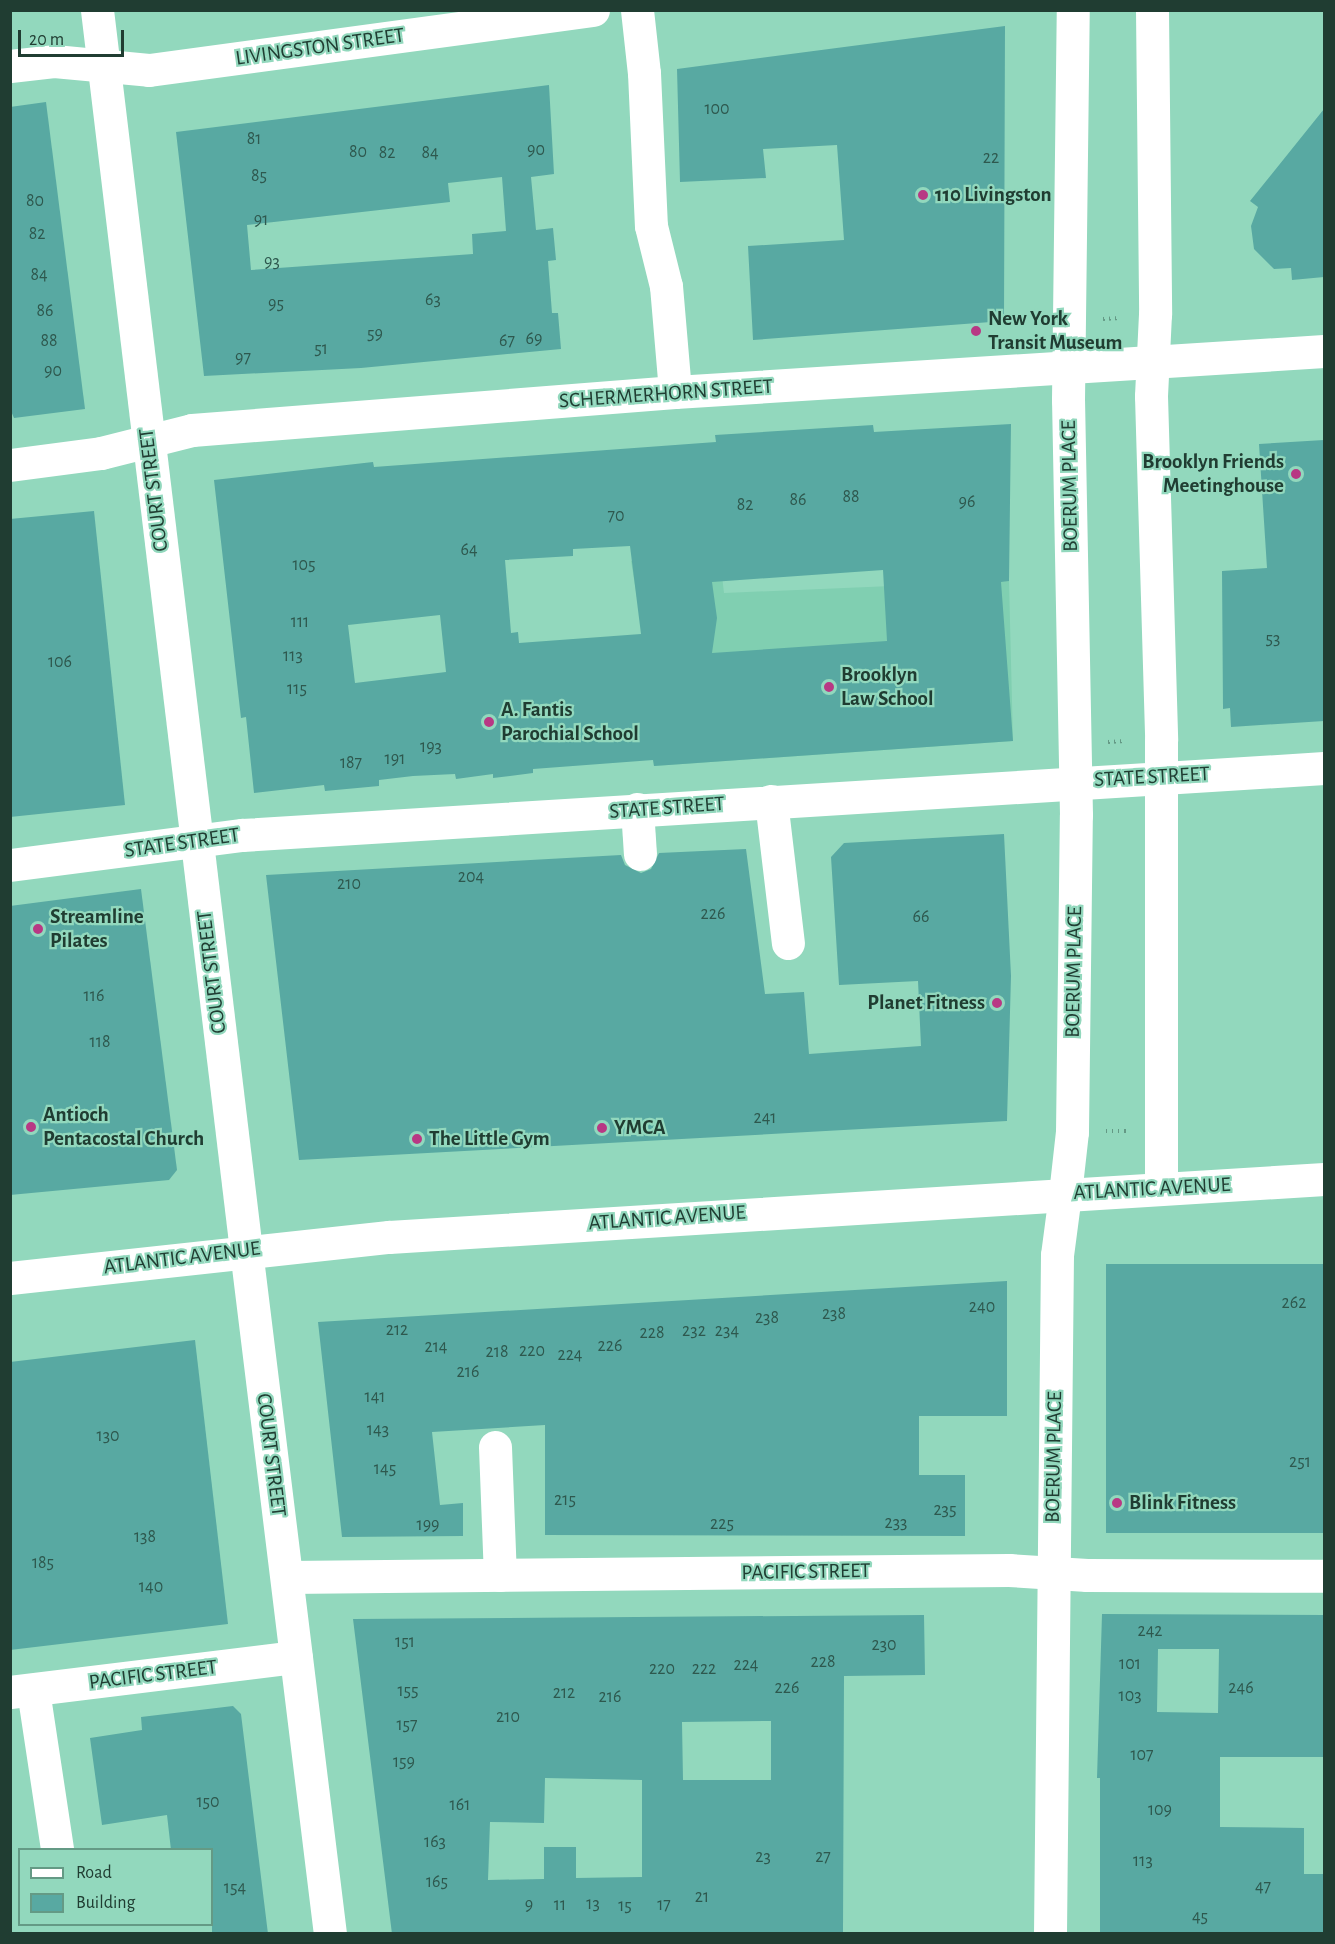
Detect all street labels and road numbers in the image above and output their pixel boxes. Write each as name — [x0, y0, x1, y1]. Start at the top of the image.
street label: LIVINGSTON STREET — [234, 23, 406, 71]
street label: SCHERMERHORN STREET — [558, 374, 774, 414]
street label: BOERUM PLACE — [1056, 420, 1084, 552]
street label: COURT STREET — [134, 427, 174, 553]
street label: STATE STREET — [1094, 761, 1210, 793]
street label: STATE STREET — [608, 791, 726, 825]
street label: STATE STREET — [123, 822, 241, 864]
street label: BOERUM PLACE — [1060, 906, 1088, 1038]
street label: COURT STREET — [192, 909, 232, 1035]
street label: ATLANTIC AVENUE — [1073, 1172, 1231, 1206]
street label: ATLANTIC AVENUE — [588, 1200, 746, 1236]
street label: ATLANTIC AVENUE — [102, 1236, 262, 1280]
street label: BOERUM PLACE — [1040, 1391, 1068, 1523]
street label: COURT STREET — [251, 1392, 291, 1518]
street label: PACIFIC STREET — [741, 1558, 871, 1586]
street label: PACIFIC STREET — [87, 1655, 219, 1695]

